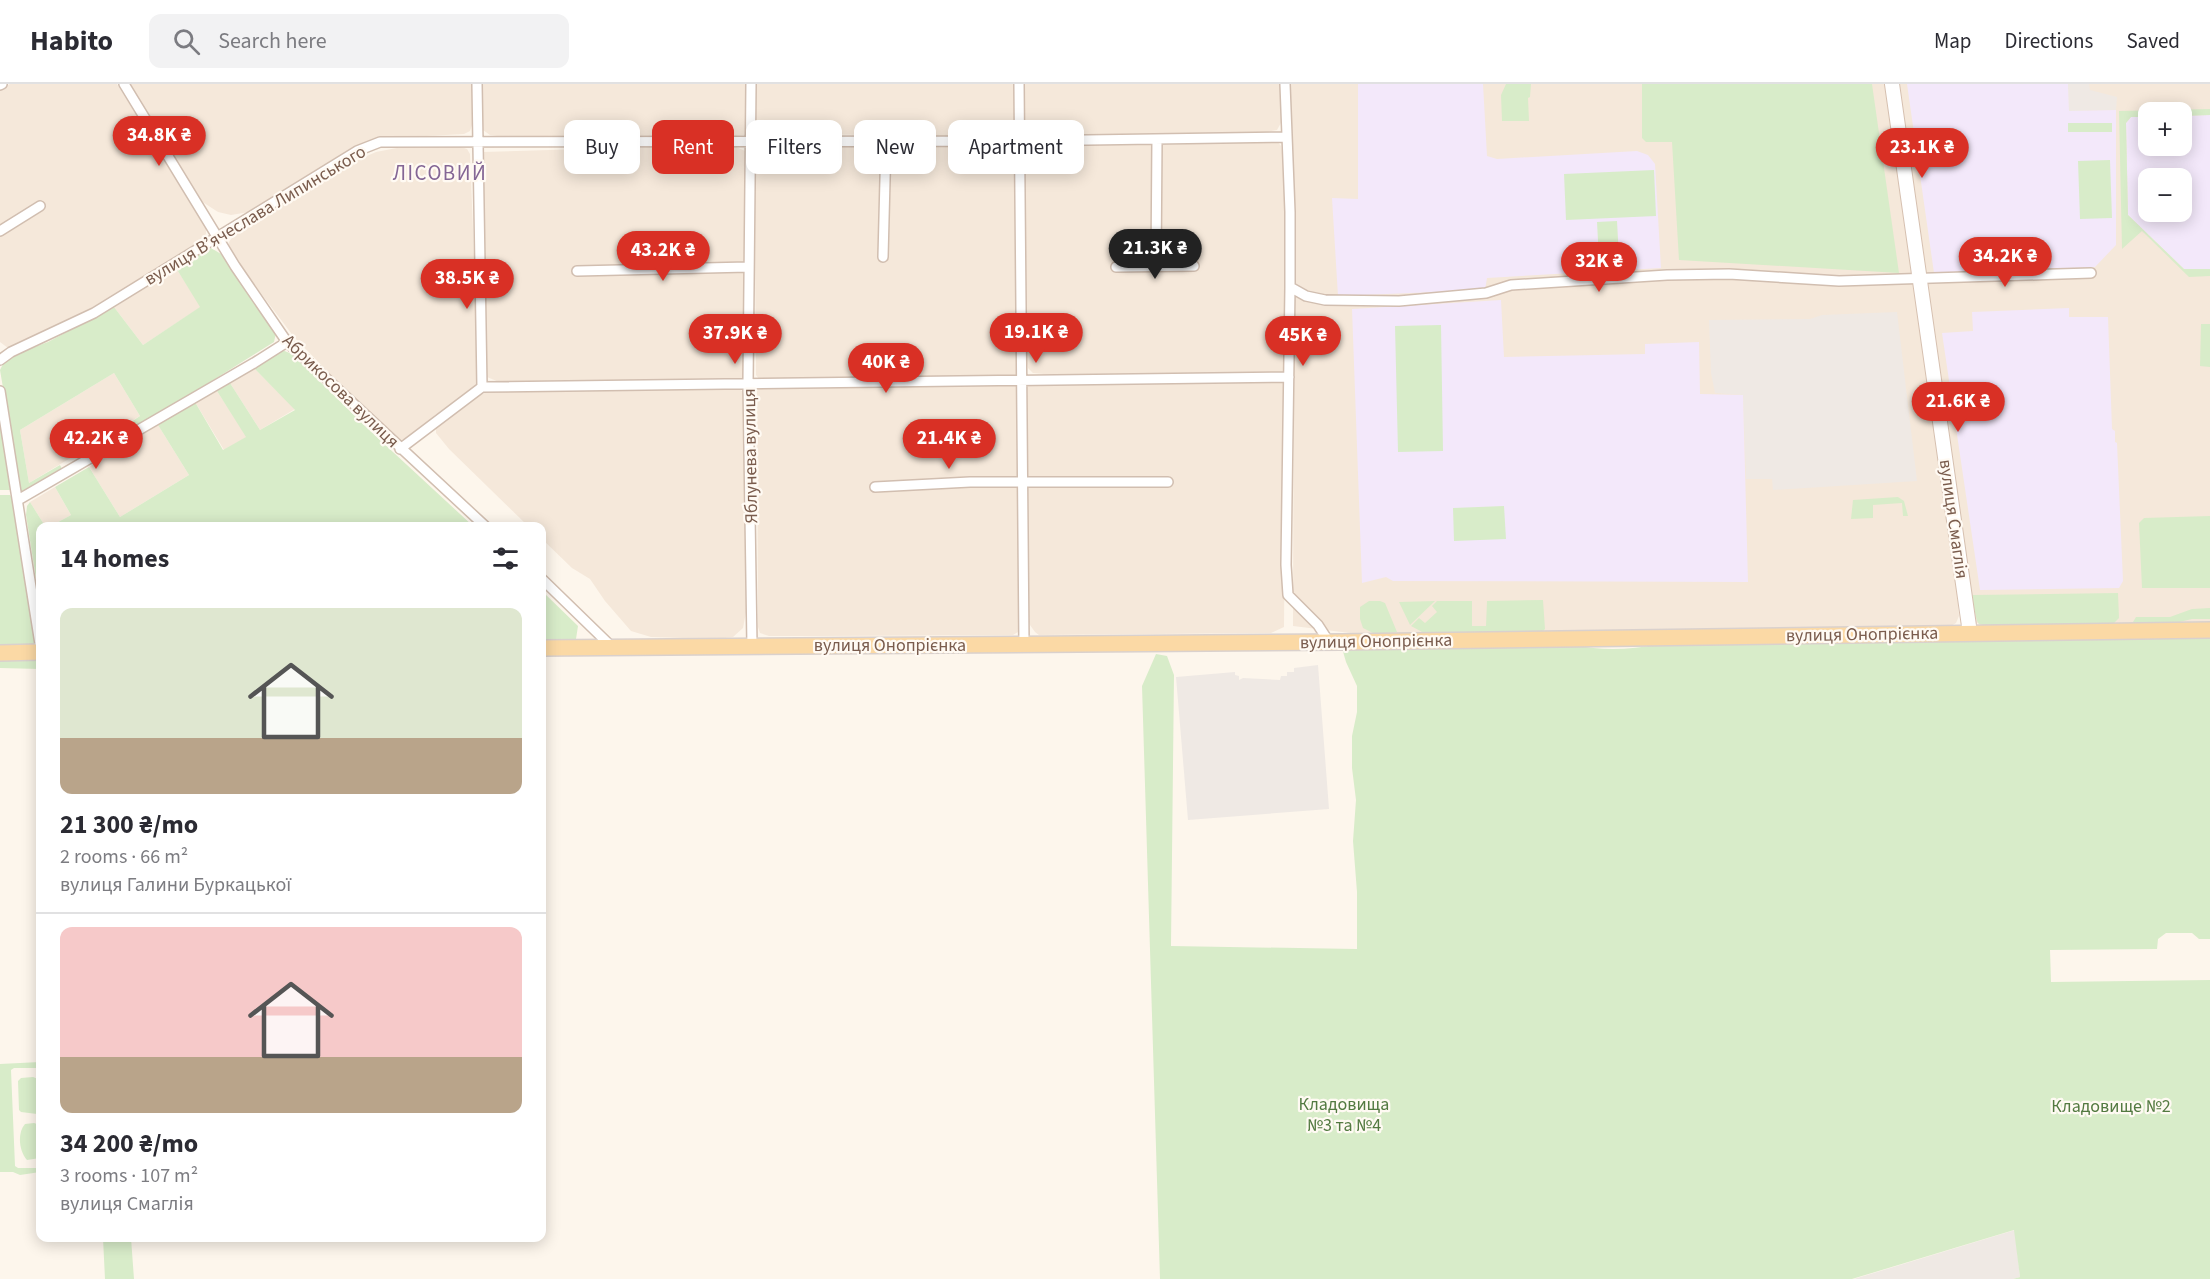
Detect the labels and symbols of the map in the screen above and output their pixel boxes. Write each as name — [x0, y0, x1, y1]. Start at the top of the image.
pin: 34.8K ₴ — [104, 116, 214, 167]
pin: 23.1K ₴ — [1867, 128, 1977, 179]
street label: вулиця Вʼячеслава Липинського — [140, 139, 371, 292]
district label: ЛІСОВИЙ — [393, 158, 487, 188]
pin: 21.3K ₴ — [1100, 229, 1210, 280]
pin: 43.2K ₴ — [608, 231, 718, 282]
pin: 34.2K ₴ — [1950, 237, 2060, 288]
pin: 32K ₴ — [1557, 242, 1641, 293]
pin: 38.5K ₴ — [412, 259, 522, 310]
pin: 19.1K ₴ — [981, 313, 1091, 364]
pin: 37.9K ₴ — [680, 314, 790, 365]
pin: 45K ₴ — [1261, 316, 1345, 367]
street label: Абрикосова вулиця — [277, 329, 405, 454]
pin: 40K ₴ — [844, 343, 928, 394]
pin: 21.6K ₴ — [1903, 382, 2013, 433]
street label: Яблунева вулиця — [737, 388, 764, 524]
pin: 42.2K ₴ — [41, 419, 151, 470]
pin: 21.4K ₴ — [894, 419, 1004, 470]
street label: вулиця Смаглія — [1933, 458, 1974, 580]
street label: вулиця Онопрієнка — [1786, 621, 1938, 648]
street label: вулиця Онопрієнка — [1300, 628, 1452, 655]
street label: вулиця Онопрієнка — [814, 633, 966, 658]
park label: Кладовища №3 та №4 — [1299, 1092, 1389, 1138]
park label: Кладовище №2 — [2051, 1094, 2171, 1119]

